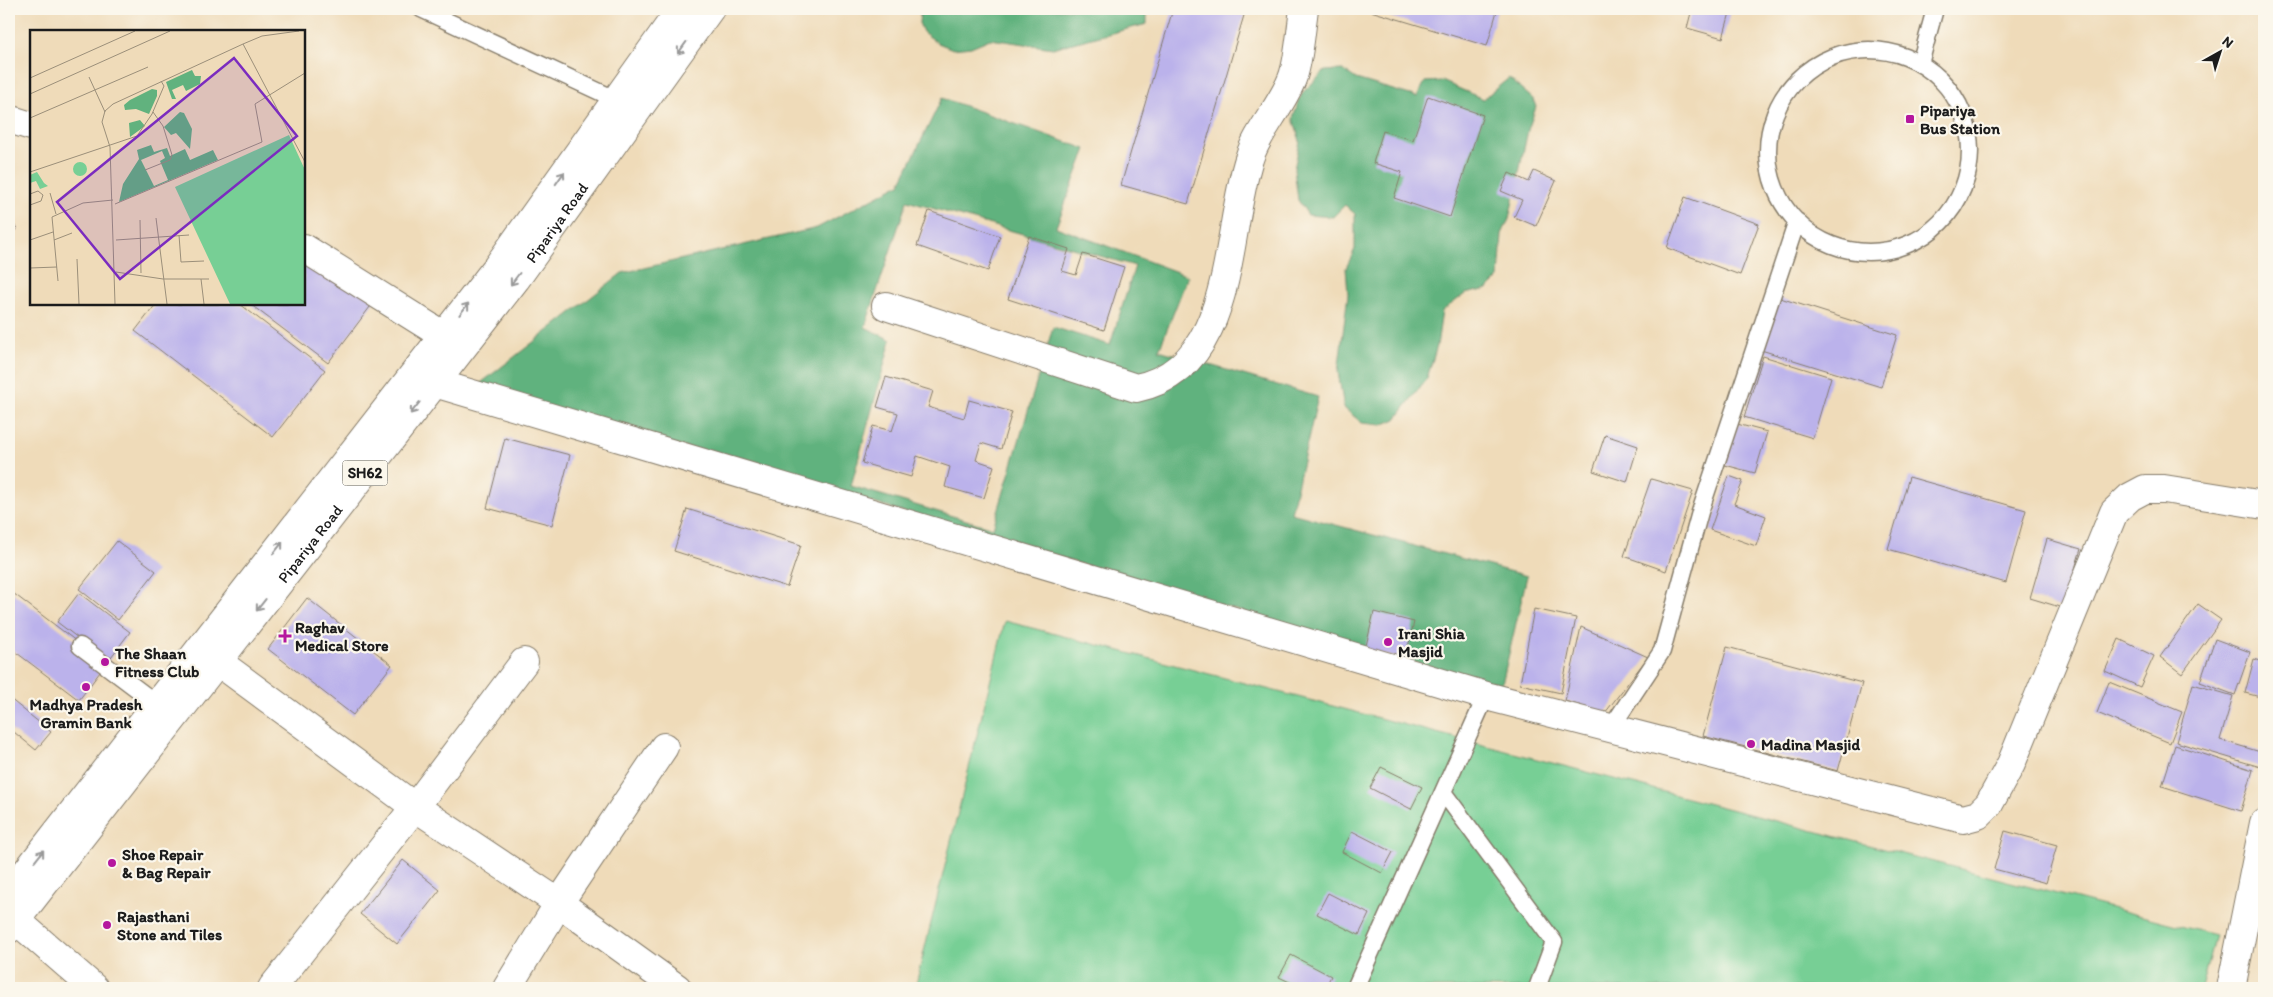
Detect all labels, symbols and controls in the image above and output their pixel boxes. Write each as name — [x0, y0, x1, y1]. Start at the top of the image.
north arrow — [2196, 28, 2246, 78]
inset map — [30, 30, 305, 305]
text: N — [2219, 33, 2237, 52]
one-way arrow — [677, 41, 687, 55]
place label: Pipariya Bus Station — [1920, 101, 2001, 138]
marker: Pipariya Bus Station — [1904, 113, 1916, 125]
one-way arrow — [555, 171, 565, 185]
street label: Pipariya Road — [521, 179, 592, 266]
one-way arrow — [510, 272, 520, 286]
one-way arrow — [459, 302, 469, 316]
one-way arrow — [410, 401, 421, 414]
road number: SH62 — [342, 460, 388, 486]
street label: Pipariya Road — [273, 500, 346, 586]
one-way arrow — [273, 542, 284, 555]
one-way arrow — [256, 598, 267, 611]
place label: Raghav Medical Store — [295, 618, 389, 655]
place label: Irani Shia Masjid — [1398, 624, 1465, 662]
marker: Raghav Medical Store — [279, 630, 291, 642]
marker: Irani Shia Masjid — [1382, 636, 1394, 648]
place label: The Shaan Fitness Club — [114, 644, 199, 681]
marker: The Shaan Fitness Club — [99, 656, 111, 668]
marker: Madhya Pradesh Gramin Bank — [80, 681, 92, 693]
place label: Madhya Pradesh Gramin Bank — [30, 695, 143, 732]
place label: Madina Masjid — [1761, 735, 1860, 755]
marker: Madina Masjid — [1745, 738, 1757, 750]
place label: Shoe Repair & Bag Repair — [122, 845, 211, 883]
one-way arrow — [33, 850, 44, 863]
marker: Shoe Repair & Bag Repair — [106, 857, 118, 869]
place label: Rajasthani Stone and Tiles — [117, 907, 222, 944]
marker: Rajasthani Stone and Tiles — [101, 919, 113, 931]

